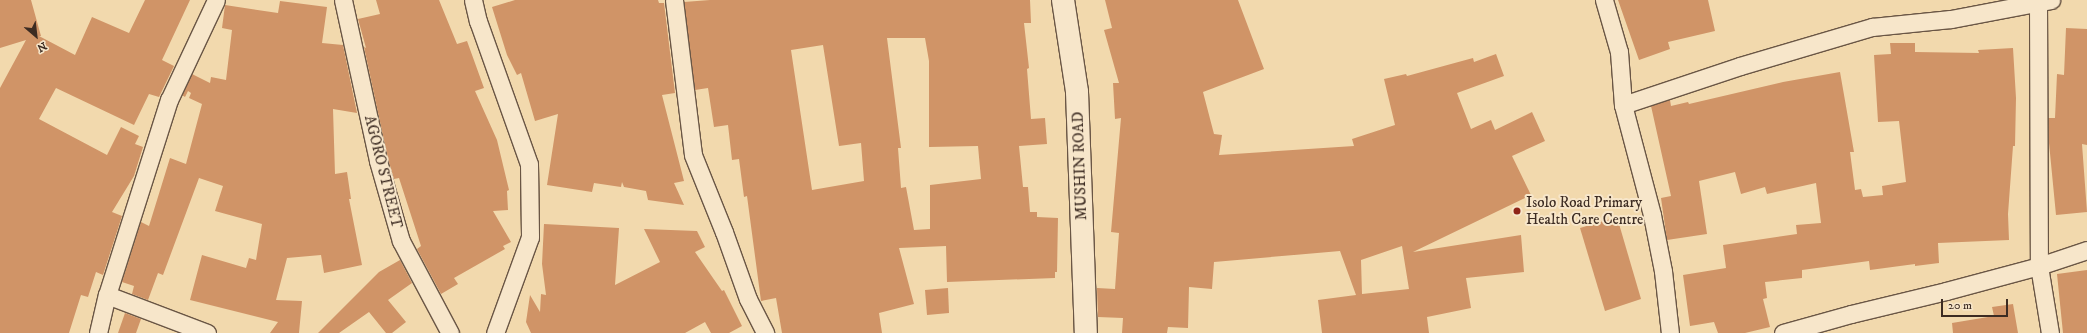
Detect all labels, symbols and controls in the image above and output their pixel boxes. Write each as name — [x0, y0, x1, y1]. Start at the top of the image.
north arrow — [16, 16, 56, 56]
text: N — [34, 38, 49, 55]
street label: MUSHIN ROAD — [1069, 111, 1091, 221]
street label: AGORO STREET — [360, 114, 406, 230]
place label: Isolo Road Primary Health Care Centre — [1526, 193, 1643, 228]
marker: Isolo Road Primary Health Care Centre — [1511, 205, 1523, 217]
scale bar — [1943, 291, 2010, 317]
text: 20 m — [1948, 298, 1972, 313]

